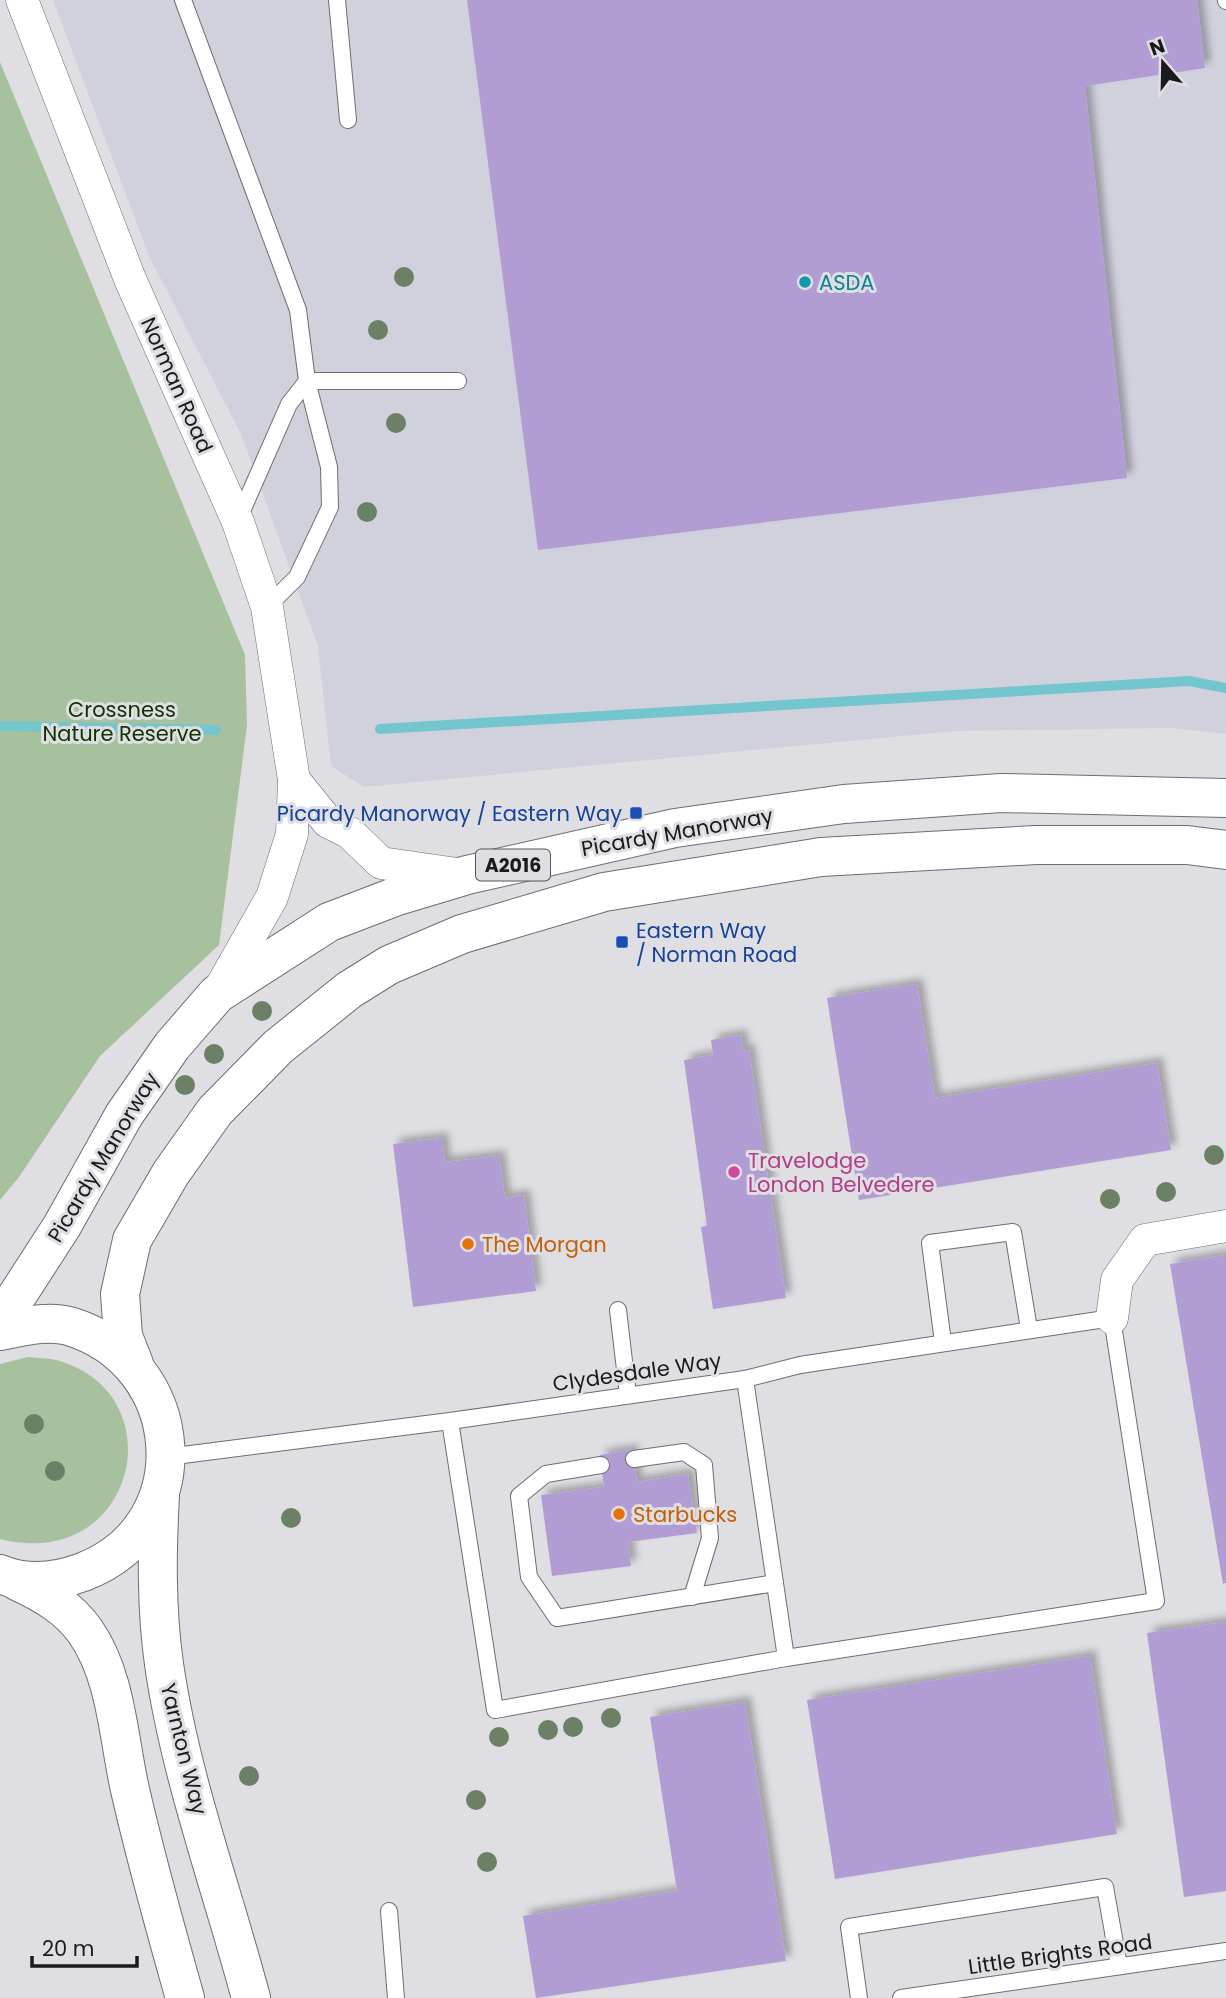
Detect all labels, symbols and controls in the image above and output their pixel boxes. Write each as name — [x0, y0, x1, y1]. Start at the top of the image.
north arrow — [1128, 28, 1198, 98]
text: N — [1146, 32, 1169, 63]
place label: ASDA — [819, 268, 874, 297]
marker: ASDA — [797, 274, 813, 290]
street label: Norman Road — [134, 313, 220, 457]
park label: Crossness Nature Reserve — [43, 695, 201, 748]
place label: Picardy Manorway / Eastern Way — [277, 799, 622, 828]
street label: Picardy Manorway — [579, 801, 775, 863]
marker: Picardy Manorway / Eastern Way — [628, 805, 644, 821]
road number: A2016 — [476, 850, 550, 880]
place label: Eastern Way / Norman Road — [636, 916, 797, 969]
marker: Eastern Way / Norman Road — [614, 934, 630, 950]
street label: Picardy Manorway — [41, 1066, 165, 1248]
place label: Travelodge London Belvedere — [748, 1146, 935, 1199]
marker: Travelodge London Belvedere — [726, 1164, 742, 1180]
place label: The Morgan — [482, 1230, 607, 1259]
marker: The Morgan — [460, 1236, 476, 1252]
street label: Clydesdale Way — [551, 1346, 723, 1398]
place label: Starbucks — [633, 1500, 737, 1529]
marker: Starbucks — [611, 1506, 627, 1522]
street label: Yarnton Way — [154, 1680, 214, 1818]
scale bar — [32, 1924, 136, 1968]
street label: Little Brights Road — [966, 1927, 1154, 1981]
text: 20 m — [42, 1934, 95, 1963]

